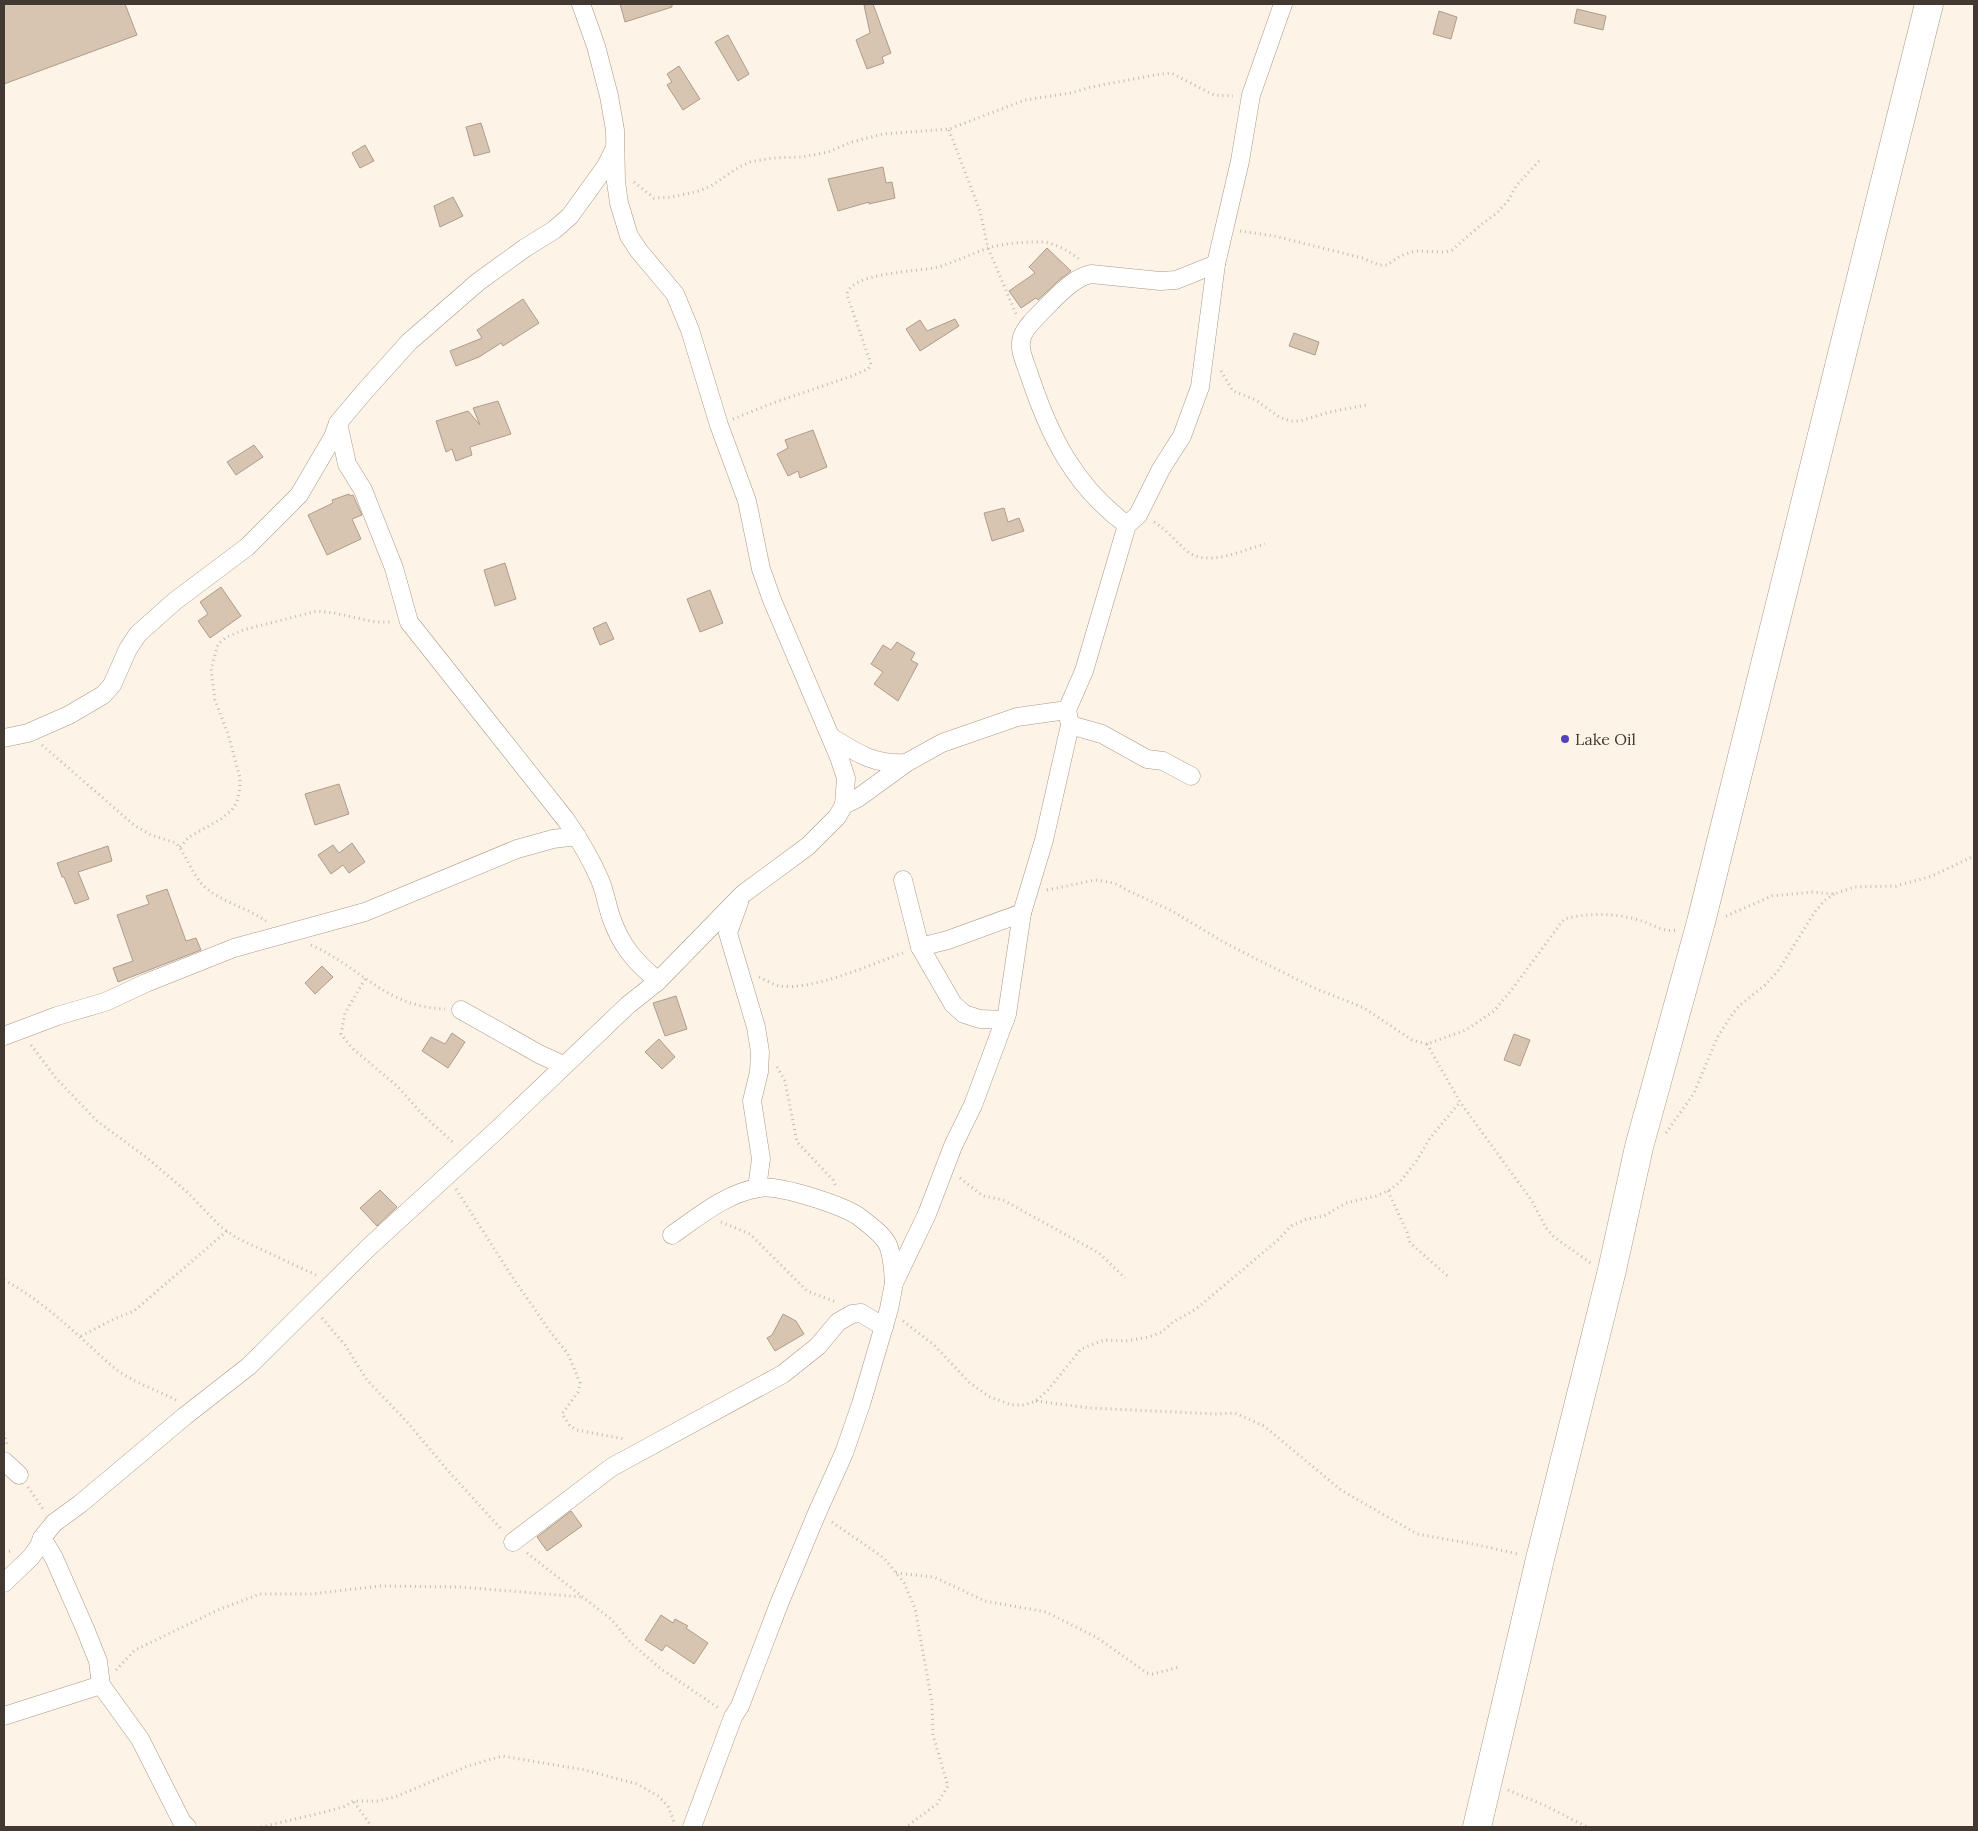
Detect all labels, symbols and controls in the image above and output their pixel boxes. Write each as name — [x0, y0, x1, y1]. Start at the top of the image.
place label: Lake Oil — [1575, 729, 1636, 749]
marker: Lake Oil — [1559, 733, 1571, 745]

